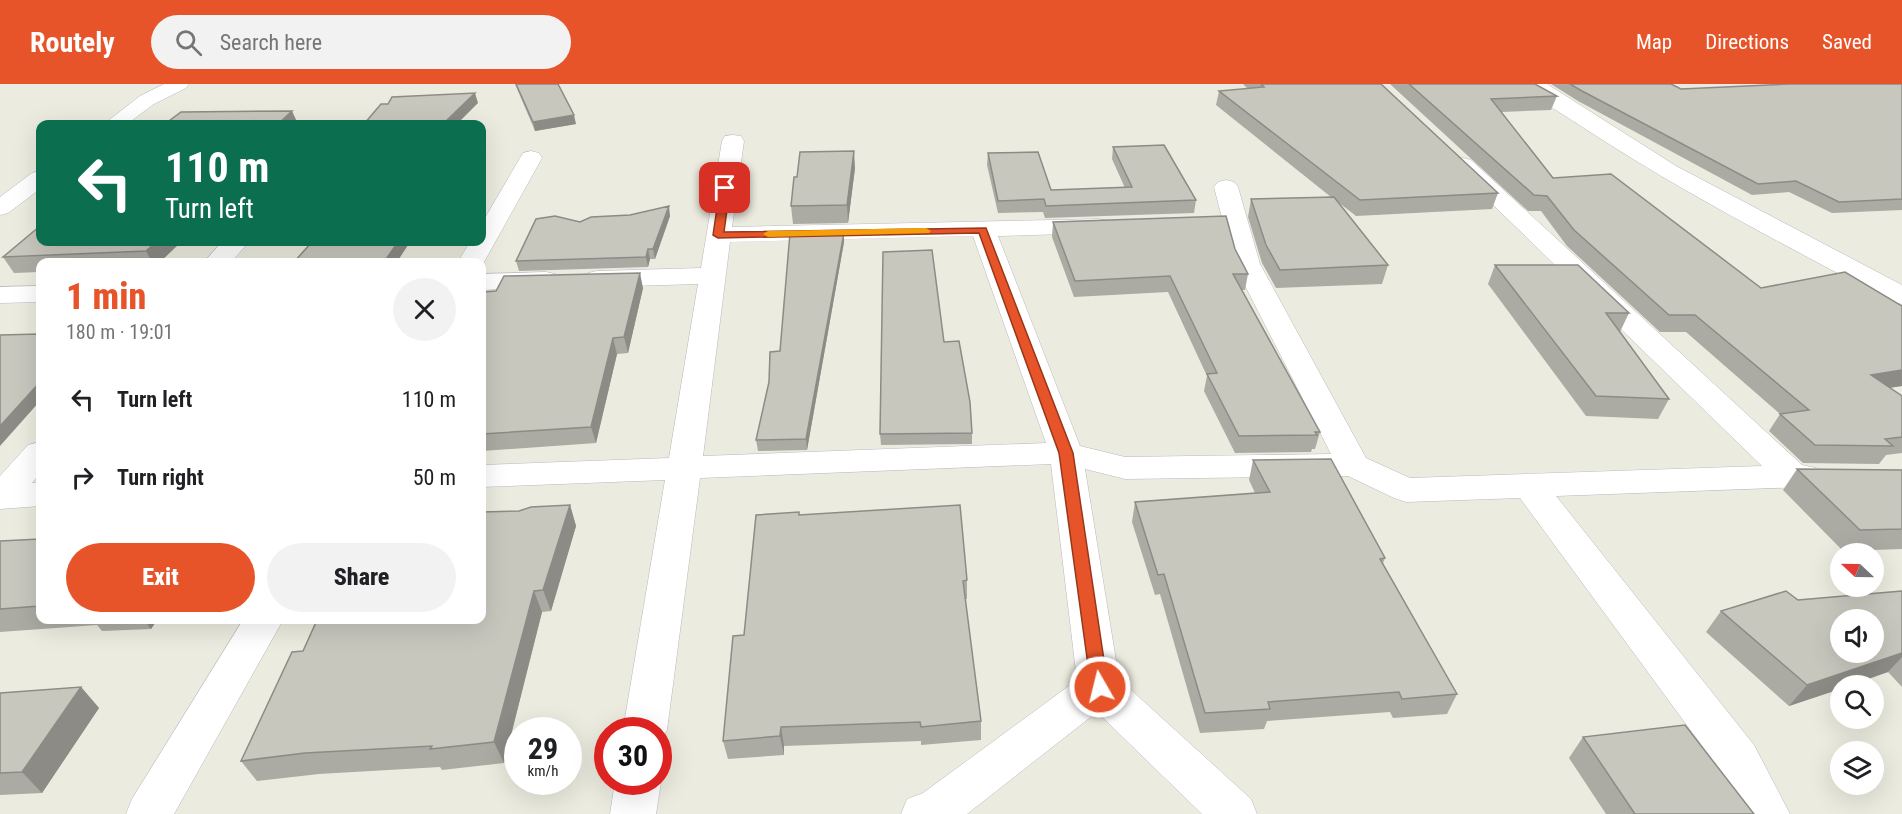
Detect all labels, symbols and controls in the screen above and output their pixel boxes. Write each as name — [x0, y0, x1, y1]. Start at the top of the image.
search box — [151, 15, 571, 69]
text: Routely — [30, 26, 115, 59]
icon: search — [172, 26, 205, 59]
text: Search here — [220, 30, 322, 55]
text: Map — [1636, 30, 1672, 54]
text: Directions — [1705, 30, 1789, 54]
text: Saved — [1822, 30, 1872, 54]
text: 110 m — [165, 143, 270, 192]
icon: left — [66, 144, 144, 222]
pin — [699, 162, 750, 213]
icon: arrive — [708, 171, 741, 204]
text: Turn left — [165, 193, 254, 225]
text: 1 min — [66, 276, 146, 318]
button: close — [393, 278, 456, 341]
text: 180 m · 19:01 — [66, 320, 173, 344]
icon: left — [66, 383, 99, 416]
text: Turn left — [117, 387, 192, 412]
text: 110 m — [402, 387, 456, 412]
icon: right — [66, 461, 99, 494]
text: Turn right — [117, 465, 204, 490]
text: 50 m — [413, 465, 456, 490]
button: Exit — [66, 543, 255, 612]
button: Share — [267, 543, 456, 612]
north arrow — [1830, 543, 1884, 597]
map controls — [1830, 543, 1884, 795]
button: sound — [1830, 609, 1884, 663]
position arrow — [1068, 655, 1132, 719]
button: search — [1830, 675, 1884, 729]
speed limit sign: 30 — [594, 717, 672, 795]
text: 29 — [528, 731, 558, 766]
button: layers — [1830, 741, 1884, 795]
text: km/h — [528, 762, 558, 780]

